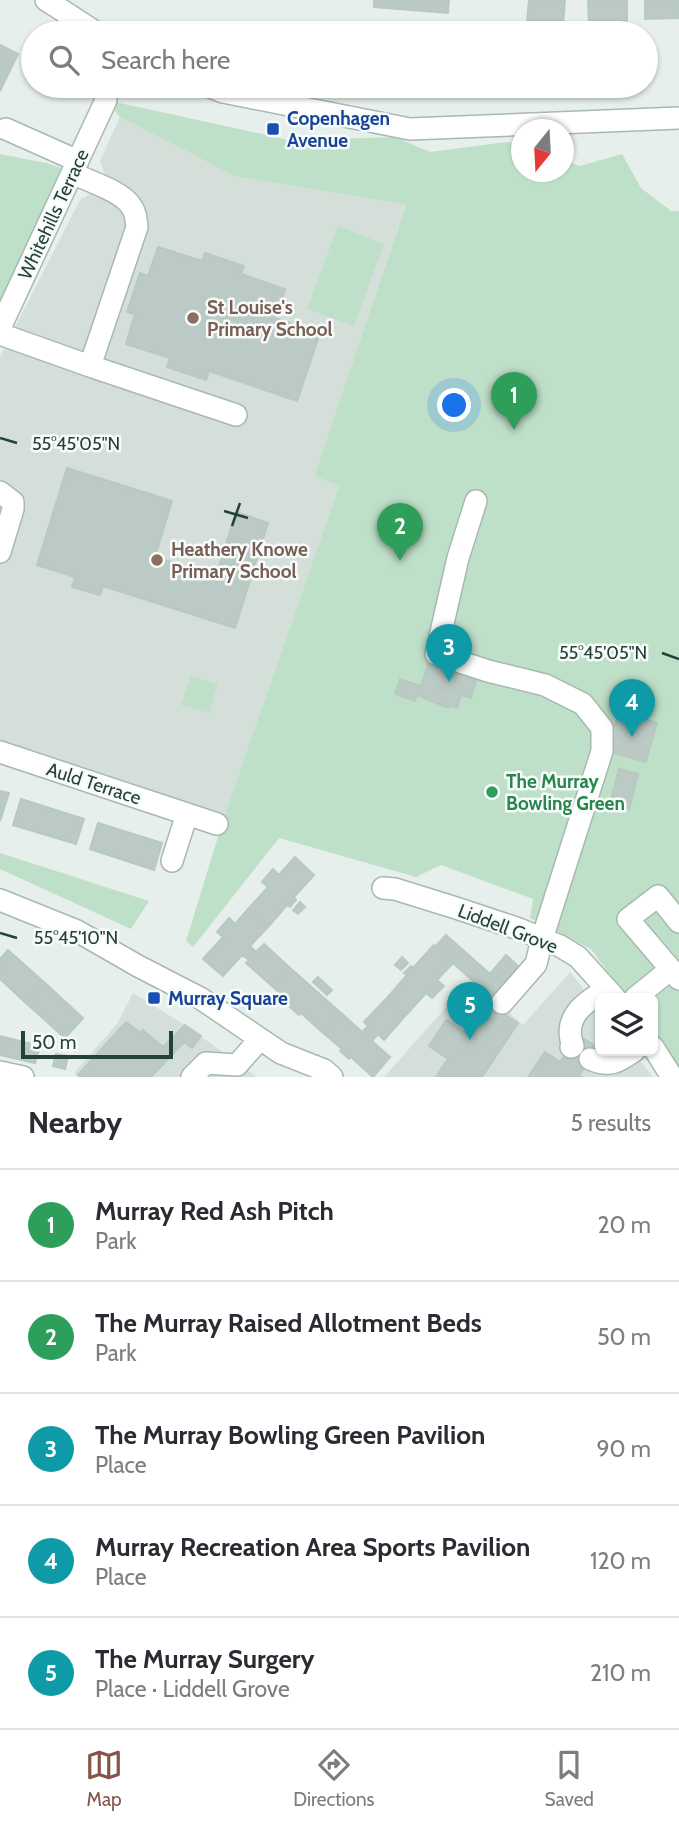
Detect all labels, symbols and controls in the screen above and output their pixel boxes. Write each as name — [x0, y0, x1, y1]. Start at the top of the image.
search box — [21, 21, 658, 98]
icon: search — [45, 41, 83, 79]
text: Search here — [101, 44, 230, 76]
place label: Copenhagen Avenue — [287, 107, 390, 152]
north arrow — [511, 119, 574, 182]
marker: Copenhagen Avenue — [265, 121, 281, 137]
street label: Whitehills Terrace — [13, 145, 94, 283]
place label: St Louise's Primary School — [207, 296, 333, 341]
marker: St Louise's Primary School — [185, 310, 201, 326]
pin: 1 — [491, 372, 537, 430]
your location — [437, 388, 471, 422]
text: 55°45'05"N — [32, 433, 120, 455]
pin: 2 — [377, 503, 423, 561]
place label: Heathery Knowe Primary School — [171, 538, 308, 583]
marker: Heathery Knowe Primary School — [149, 552, 165, 568]
pin: 3 — [426, 624, 472, 682]
text: 55°45'05"N — [559, 642, 647, 664]
pin: 4 — [609, 679, 655, 737]
street label: Auld Terrace — [44, 757, 144, 810]
place label: The Murray Bowling Green — [506, 770, 625, 815]
marker: The Murray Bowling Green — [484, 784, 500, 800]
street label: Liddell Grove — [455, 899, 561, 958]
text: 55°45'10"N — [34, 927, 118, 949]
pin: 5 — [447, 982, 493, 1040]
place label: Murray Square — [168, 987, 288, 1010]
marker: Murray Square — [146, 990, 162, 1006]
map controls — [595, 993, 658, 1056]
button: layers — [595, 993, 658, 1056]
scale bar — [21, 1028, 173, 1060]
text: 50 m — [32, 1031, 76, 1054]
text: Nearby — [28, 1104, 122, 1141]
text: 5 results — [570, 1109, 651, 1137]
text: Murray Red Ash Pitch — [95, 1195, 334, 1227]
text: 1 — [47, 1211, 55, 1239]
text: 20 m — [598, 1211, 651, 1239]
text: Park — [95, 1227, 136, 1255]
text: The Murray Raised Allotment Beds — [95, 1307, 482, 1339]
text: 2 — [45, 1323, 57, 1351]
text: 50 m — [597, 1323, 651, 1351]
text: Park — [95, 1339, 136, 1367]
text: The Murray Bowling Green Pavilion — [95, 1419, 485, 1451]
text: 3 — [45, 1435, 57, 1463]
text: 90 m — [597, 1435, 651, 1463]
text: Place — [95, 1451, 147, 1479]
text: Murray Recreation Area Sports Pavilion — [95, 1531, 530, 1563]
text: 4 — [44, 1547, 58, 1575]
text: 120 m — [590, 1547, 651, 1575]
text: Place — [95, 1563, 147, 1591]
text: The Murray Surgery — [95, 1643, 314, 1675]
text: 5 — [45, 1659, 57, 1687]
text: 210 m — [590, 1659, 651, 1687]
text: Place · Liddell Grove — [95, 1675, 290, 1703]
tab: Map — [85, 1746, 123, 1811]
tab: Directions — [293, 1746, 374, 1811]
tab: Saved — [545, 1746, 594, 1811]

